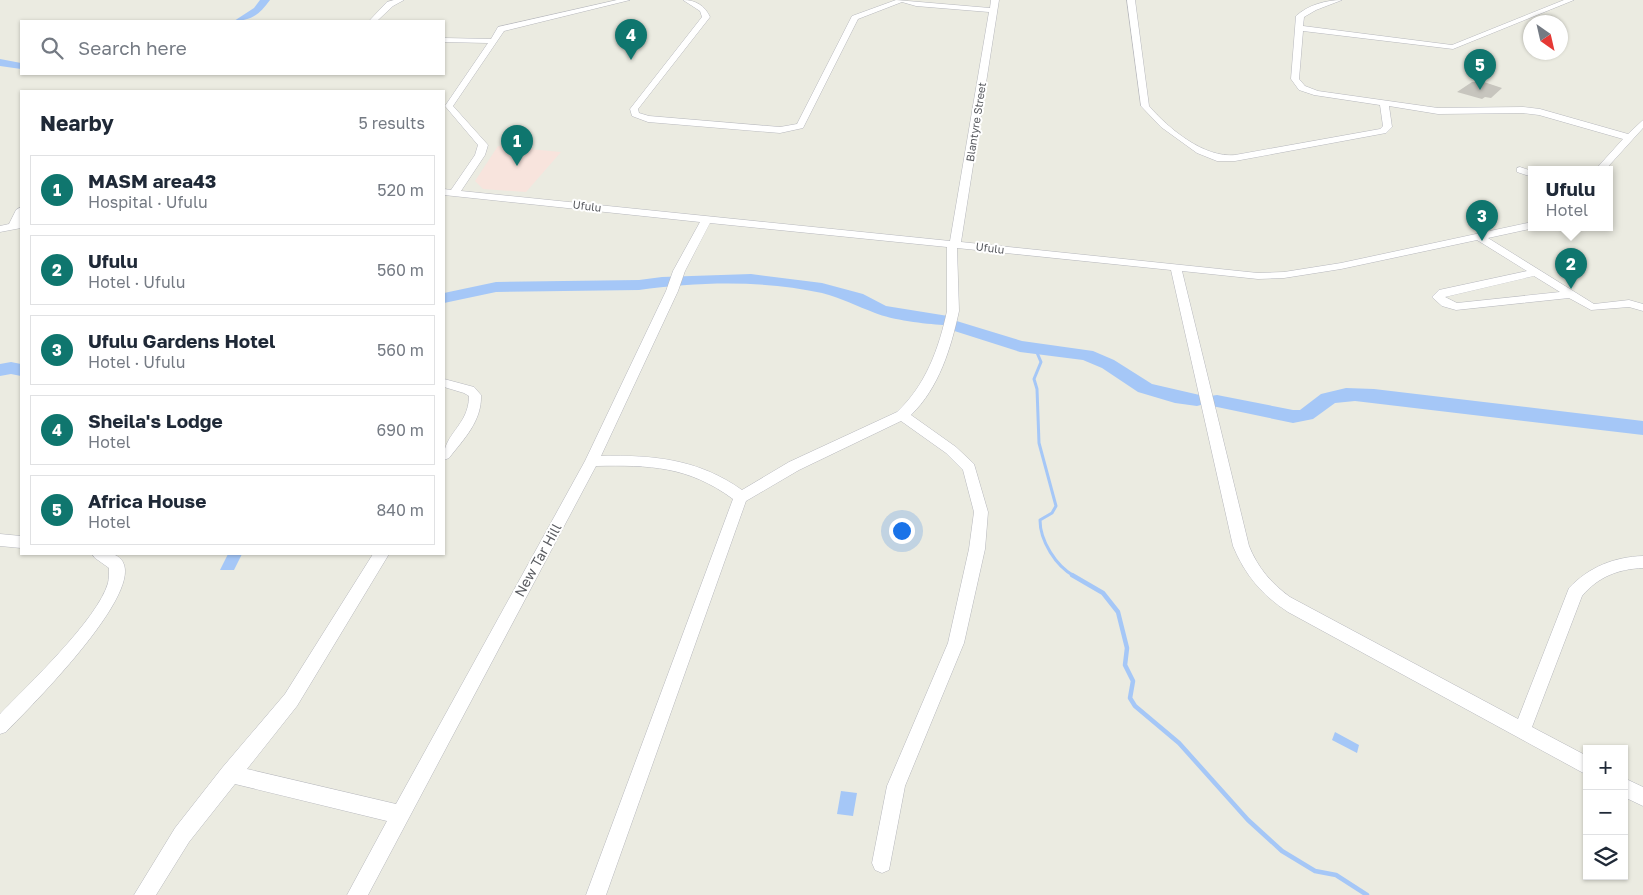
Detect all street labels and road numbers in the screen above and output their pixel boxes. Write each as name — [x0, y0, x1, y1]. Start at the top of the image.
street label: Blantyre Street — [963, 81, 988, 163]
street label: Ufulu — [572, 197, 602, 214]
street label: Ufulu — [975, 239, 1005, 256]
street label: New Tar Hill — [510, 520, 565, 599]

